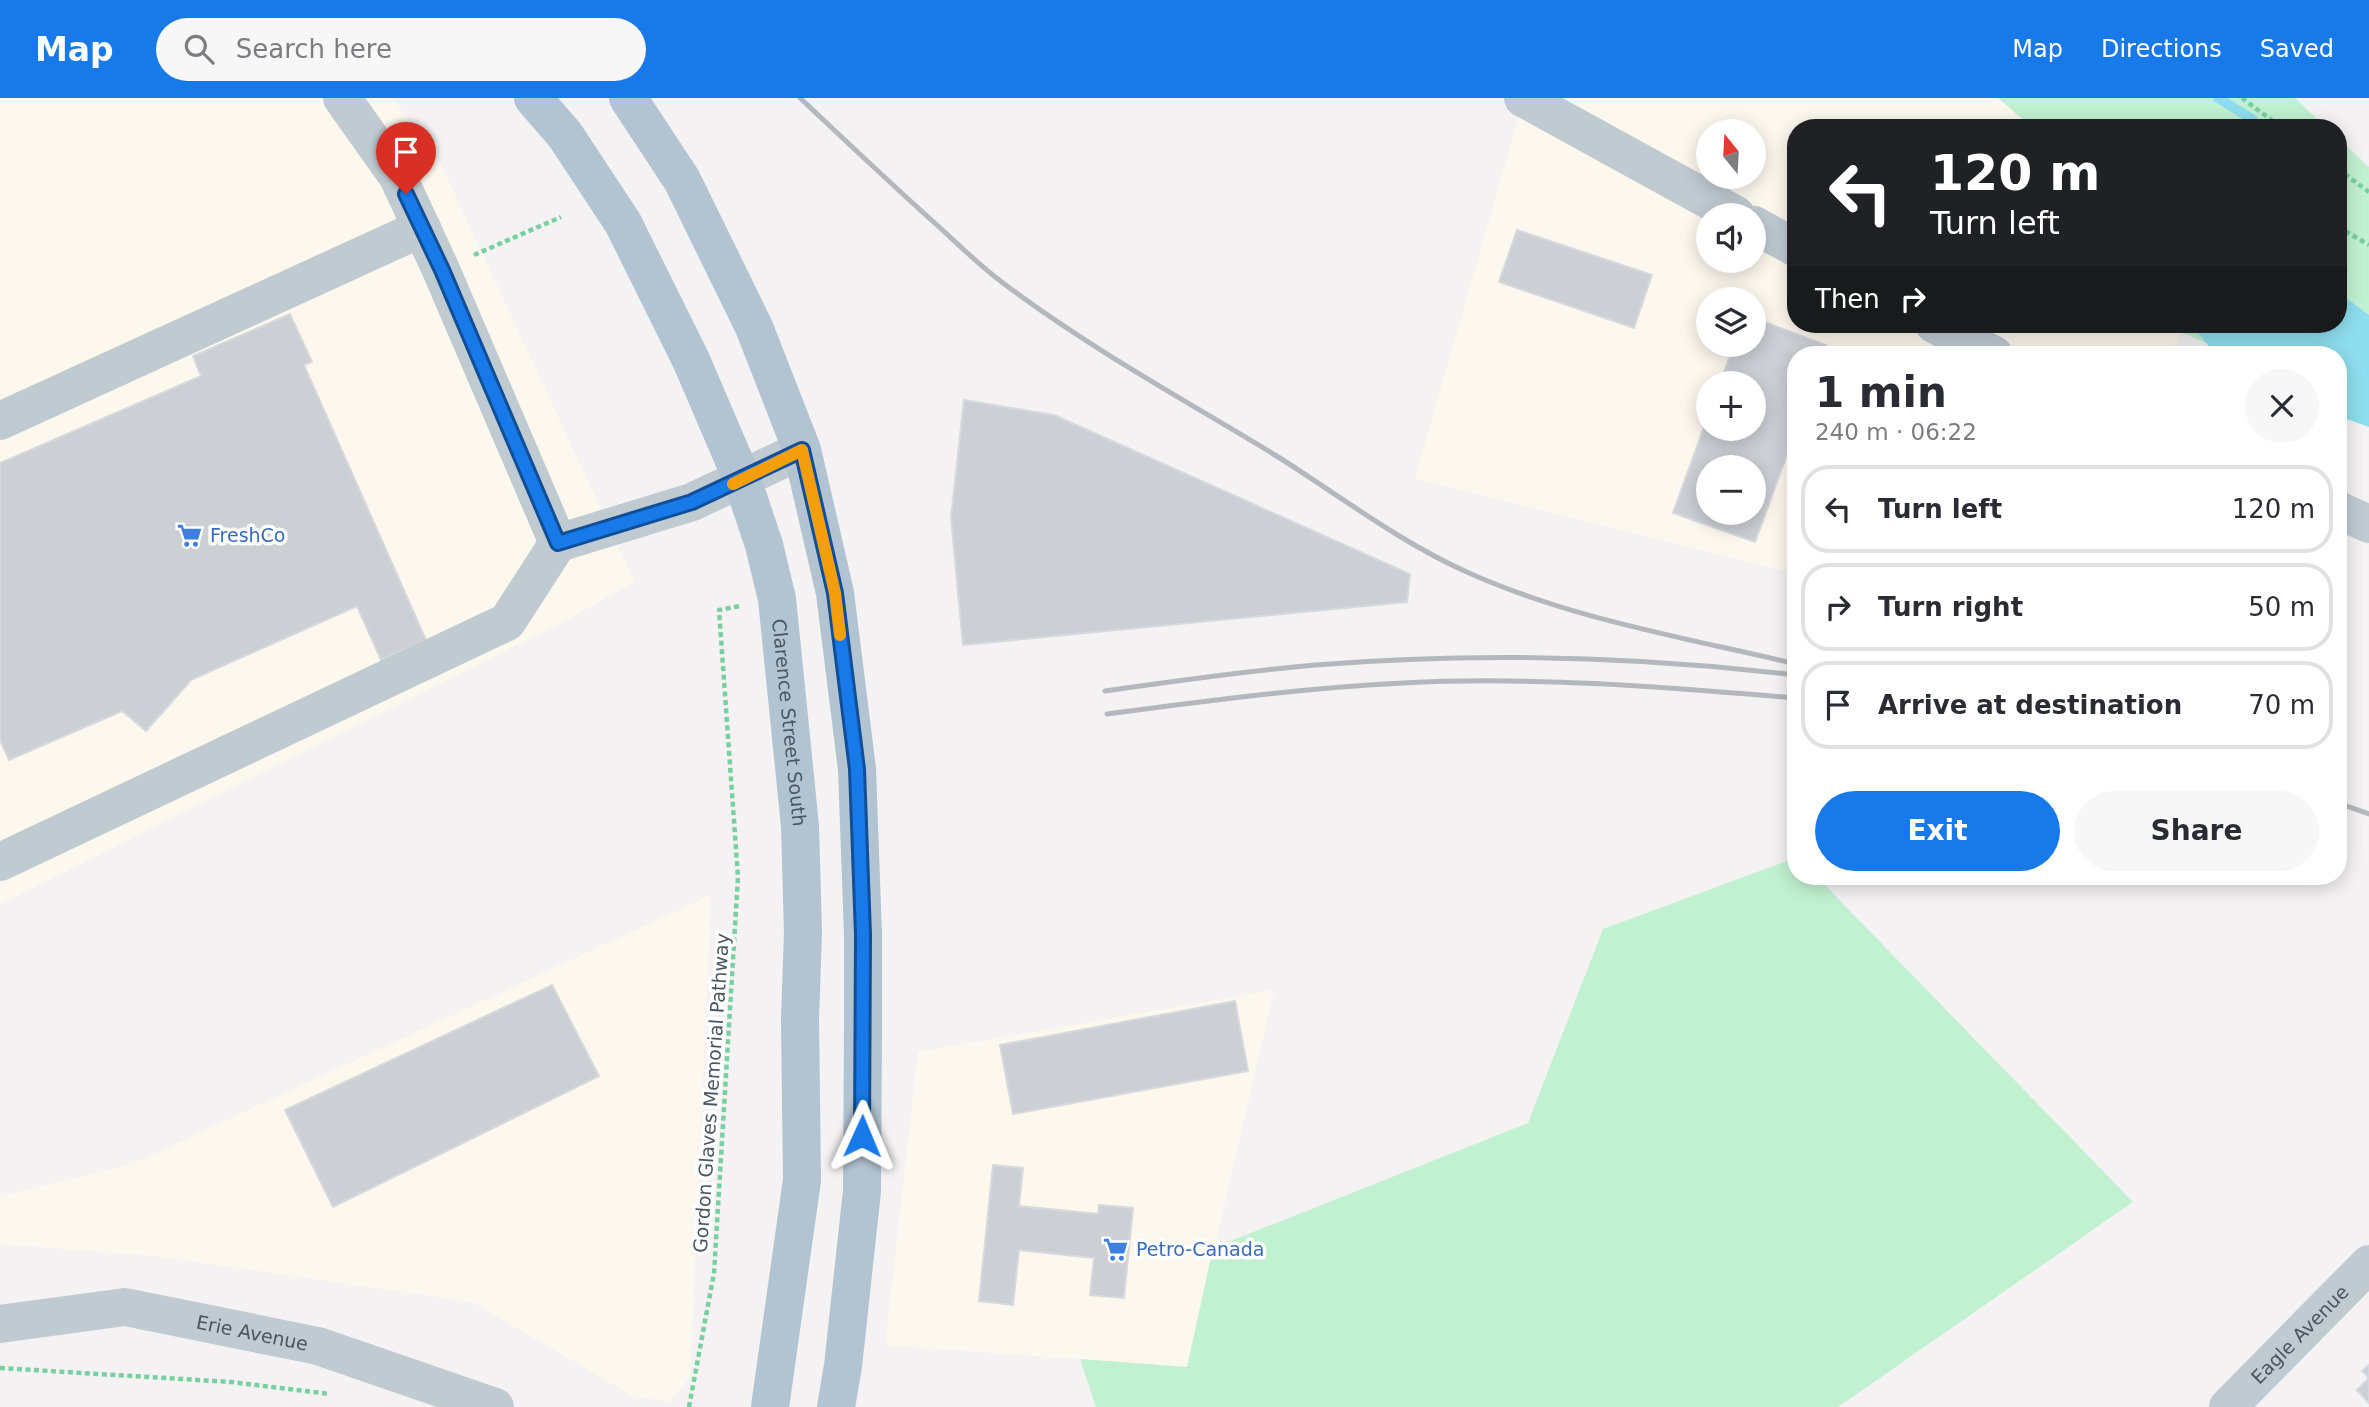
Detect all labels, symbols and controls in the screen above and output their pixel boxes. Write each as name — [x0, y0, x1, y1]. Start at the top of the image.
search box — [156, 18, 646, 81]
text: Map — [35, 30, 114, 69]
icon: search — [180, 30, 218, 68]
text: Search here — [236, 34, 392, 64]
text: Map — [2012, 35, 2063, 63]
text: Directions — [2101, 35, 2222, 63]
text: Saved — [2260, 35, 2334, 63]
north arrow — [1696, 119, 1766, 189]
map controls — [1696, 119, 1766, 525]
pin — [376, 122, 436, 194]
icon: arrive — [387, 133, 425, 171]
text: 120 m — [1930, 145, 2100, 202]
icon: left — [1815, 147, 1906, 238]
button: sound — [1696, 203, 1766, 273]
text: Turn left — [1930, 204, 2060, 242]
icon: right — [1894, 280, 1932, 318]
text: Then — [1815, 284, 1880, 314]
button: layers — [1696, 287, 1766, 357]
text: 1 min — [1815, 368, 1947, 417]
button: close — [2245, 369, 2319, 443]
button: + — [1696, 371, 1766, 441]
text: 240 m · 06:22 — [1815, 419, 1977, 445]
button: − — [1696, 455, 1766, 525]
icon: left — [1819, 490, 1857, 528]
text: Turn left — [1878, 494, 2002, 524]
text: 120 m — [2232, 494, 2315, 524]
supermarket icon: FreshCo — [176, 521, 204, 549]
place label: FreshCo — [210, 524, 285, 546]
icon: right — [1819, 588, 1857, 626]
text: Turn right — [1878, 592, 2023, 622]
text: 50 m — [2248, 592, 2315, 622]
street label: Clarence Street South — [768, 618, 811, 827]
icon: arrive — [1819, 686, 1857, 724]
text: Arrive at destination — [1878, 690, 2182, 720]
text: 70 m — [2248, 690, 2315, 720]
button: Exit — [1815, 791, 2060, 871]
button: Share — [2074, 791, 2319, 871]
street label: Gordon Glaves Memorial Pathway — [689, 932, 733, 1254]
position arrow — [825, 1099, 899, 1173]
supermarket icon: Petro-Canada — [1102, 1235, 1130, 1263]
place label: Petro-Canada — [1136, 1238, 1264, 1260]
street label: Eagle Avenue — [2246, 1281, 2353, 1388]
street label: Erie Avenue — [194, 1311, 310, 1355]

